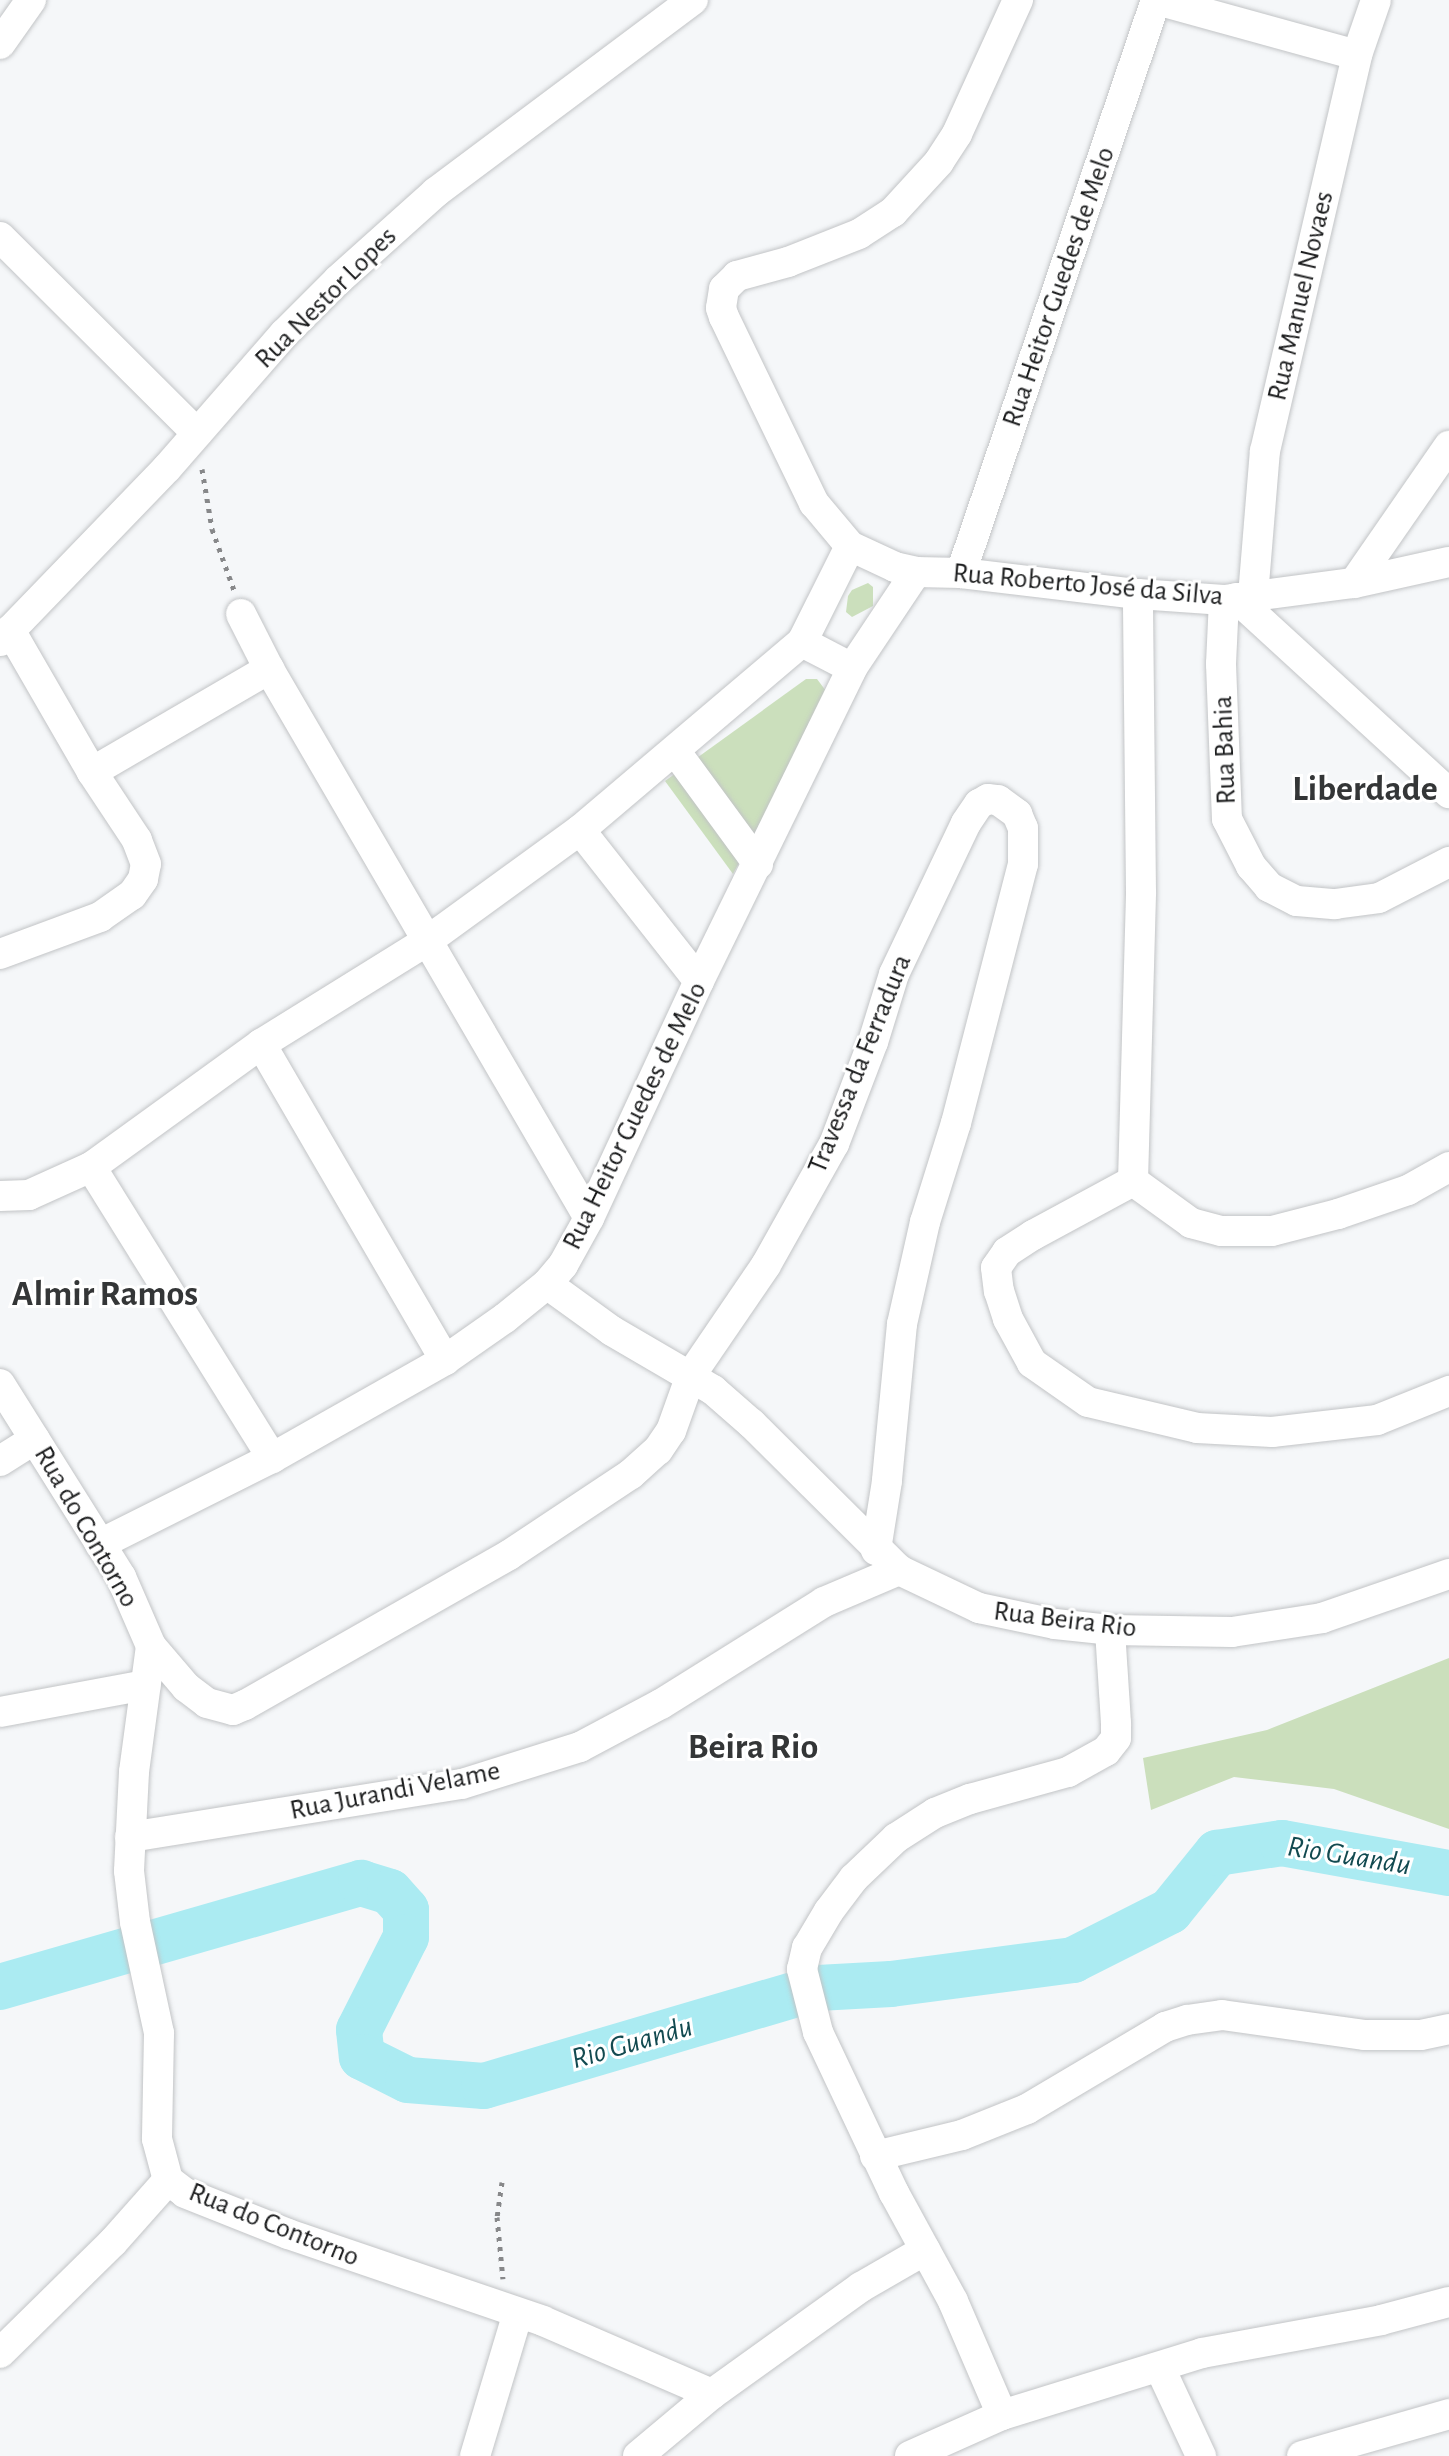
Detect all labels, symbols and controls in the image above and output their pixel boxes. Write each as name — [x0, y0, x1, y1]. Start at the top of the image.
street label: Rua Heitor Guedes de Melo — [995, 143, 1123, 431]
street label: Rua Manuel Novaes — [1261, 188, 1341, 404]
street label: Rua Nestor Lopes — [248, 220, 404, 376]
street label: Rua Roberto José da Silva — [951, 556, 1225, 614]
street label: Rua Bahia — [1206, 695, 1244, 805]
district label: Liberdade — [1292, 768, 1438, 812]
street label: Travessa da Ferradura — [801, 950, 919, 1178]
street label: Rua Heitor Guedes de Melo — [556, 977, 714, 1255]
district label: Almir Ramos — [12, 1273, 198, 1317]
street label: Rua do Contorno — [26, 1440, 146, 1614]
street label: Rua Beira Rio — [992, 1595, 1138, 1645]
district label: Beira Rio — [688, 1726, 818, 1770]
street label: Rua Jurandi Velame — [287, 1754, 503, 1828]
water label: Rio Guandu — [1285, 1828, 1413, 1884]
water label: Rio Guandu — [567, 2009, 697, 2077]
street label: Rua do Contorno — [184, 2176, 364, 2274]

